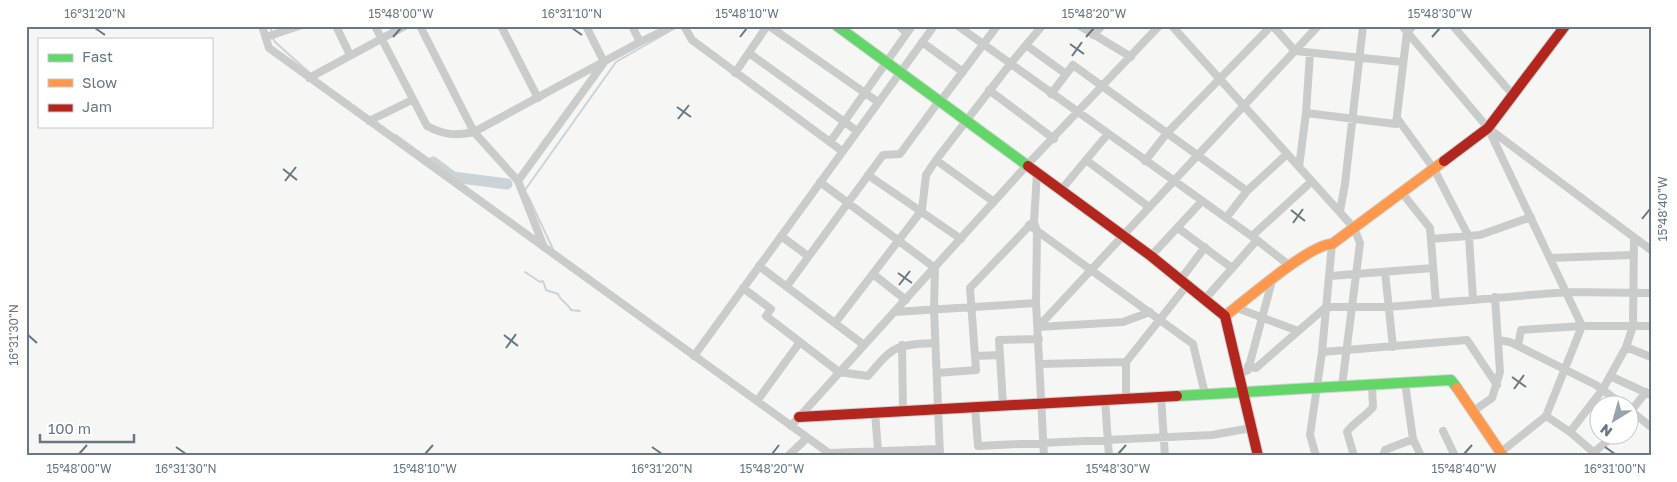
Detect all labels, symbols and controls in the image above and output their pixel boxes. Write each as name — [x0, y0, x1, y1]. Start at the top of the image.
text: 16°31'20"N — [64, 6, 126, 21]
text: 15°48'00"W — [369, 6, 434, 21]
text: 16°31'10"N — [542, 6, 602, 21]
text: 15°48'10"W — [715, 6, 779, 21]
text: 15°48'20"W — [1062, 6, 1127, 21]
text: 15°48'30"W — [1408, 6, 1473, 21]
legend — [38, 38, 212, 128]
text: Fast — [82, 47, 113, 65]
text: Slow — [82, 73, 117, 91]
text: Jam — [82, 97, 112, 115]
text: 15°48'40"W — [1655, 176, 1670, 241]
text: 16°31'30"N — [6, 304, 21, 366]
north arrow — [1590, 394, 1640, 444]
scale bar — [40, 412, 134, 444]
text: 100 m — [48, 419, 91, 437]
text: N — [1597, 421, 1615, 441]
text: 15°48'00"W — [47, 461, 112, 476]
text: 16°31'30"N — [155, 461, 217, 476]
text: 15°48'10"W — [393, 461, 457, 476]
text: 16°31'20"N — [631, 461, 693, 476]
text: 15°48'20"W — [740, 461, 805, 476]
text: 15°48'30"W — [1086, 461, 1151, 476]
text: 15°48'40"W — [1432, 461, 1497, 476]
text: 16°31'00"N — [1584, 461, 1646, 476]

